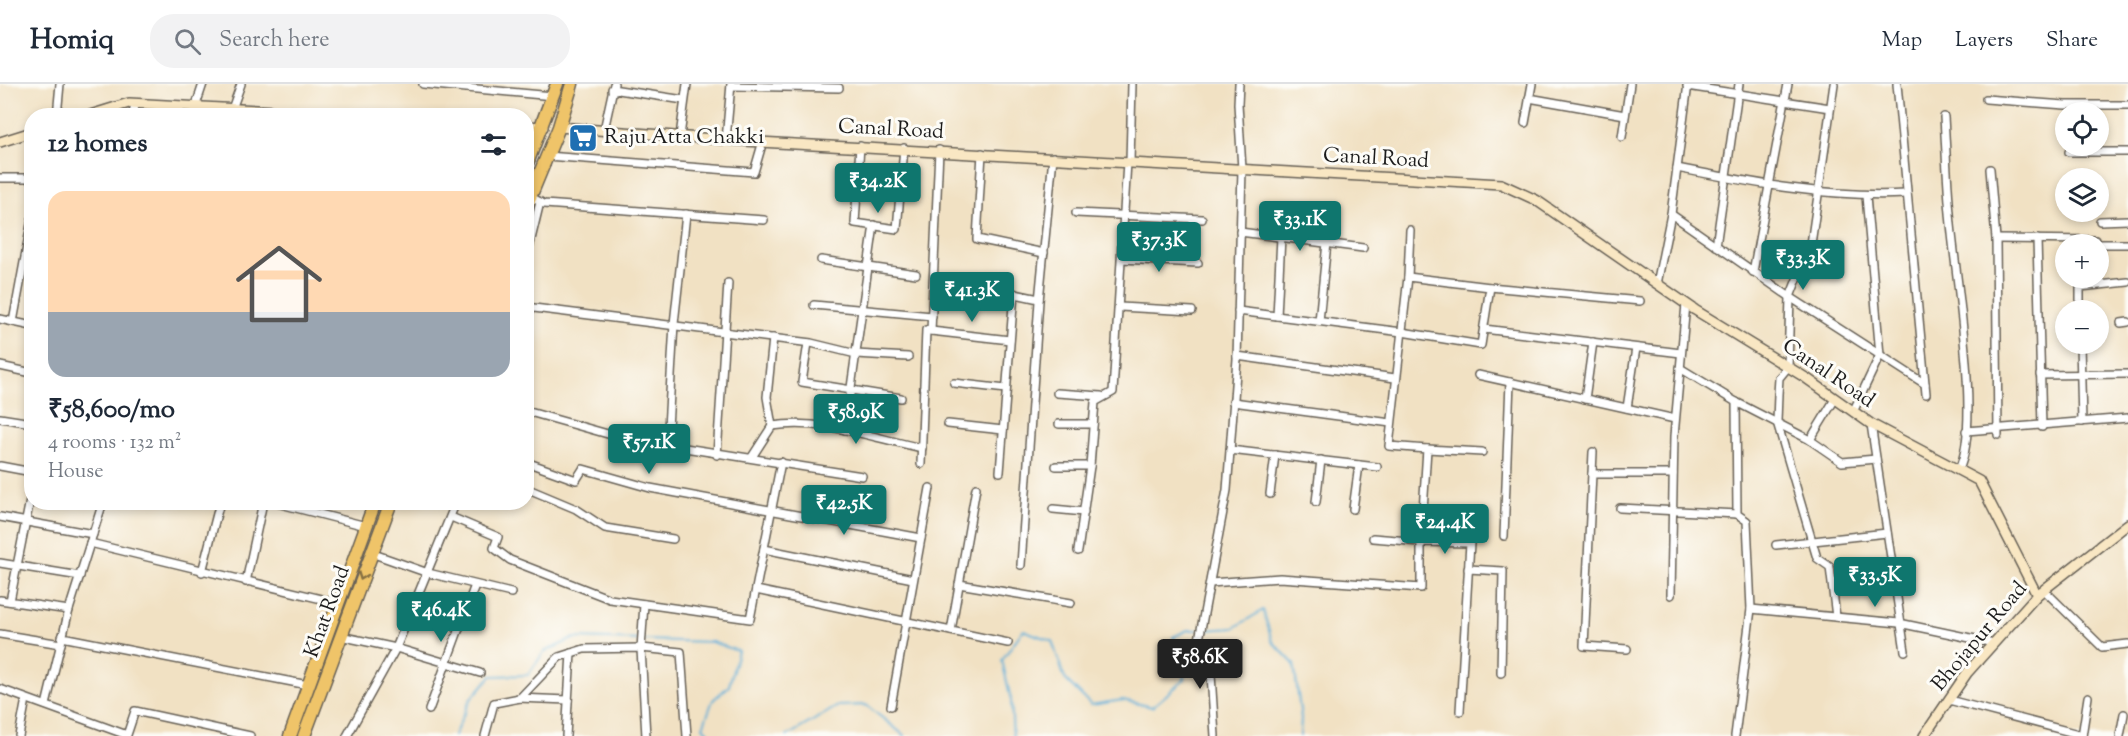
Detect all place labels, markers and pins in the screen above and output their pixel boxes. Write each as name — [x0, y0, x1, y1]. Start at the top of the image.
supermarket icon: Raju Atta Chakki — [567, 122, 599, 154]
place label: Raju Atta Chakki — [604, 123, 764, 153]
pin: ₹34.2K — [829, 163, 927, 214]
pin: ₹33.1K — [1251, 201, 1349, 252]
pin: ₹37.3K — [1110, 222, 1208, 273]
pin: ₹33.3K — [1754, 240, 1852, 291]
pin: ₹41.3K — [923, 272, 1021, 323]
pin: ₹58.9K — [807, 394, 905, 445]
pin: ₹57.1K — [600, 424, 698, 475]
pin: ₹42.5K — [795, 485, 893, 536]
pin: ₹24.4K — [1396, 504, 1494, 555]
pin: ₹33.5K — [1826, 557, 1924, 608]
pin: ₹46.4K — [392, 592, 490, 643]
pin: ₹58.6K — [1151, 639, 1249, 690]

